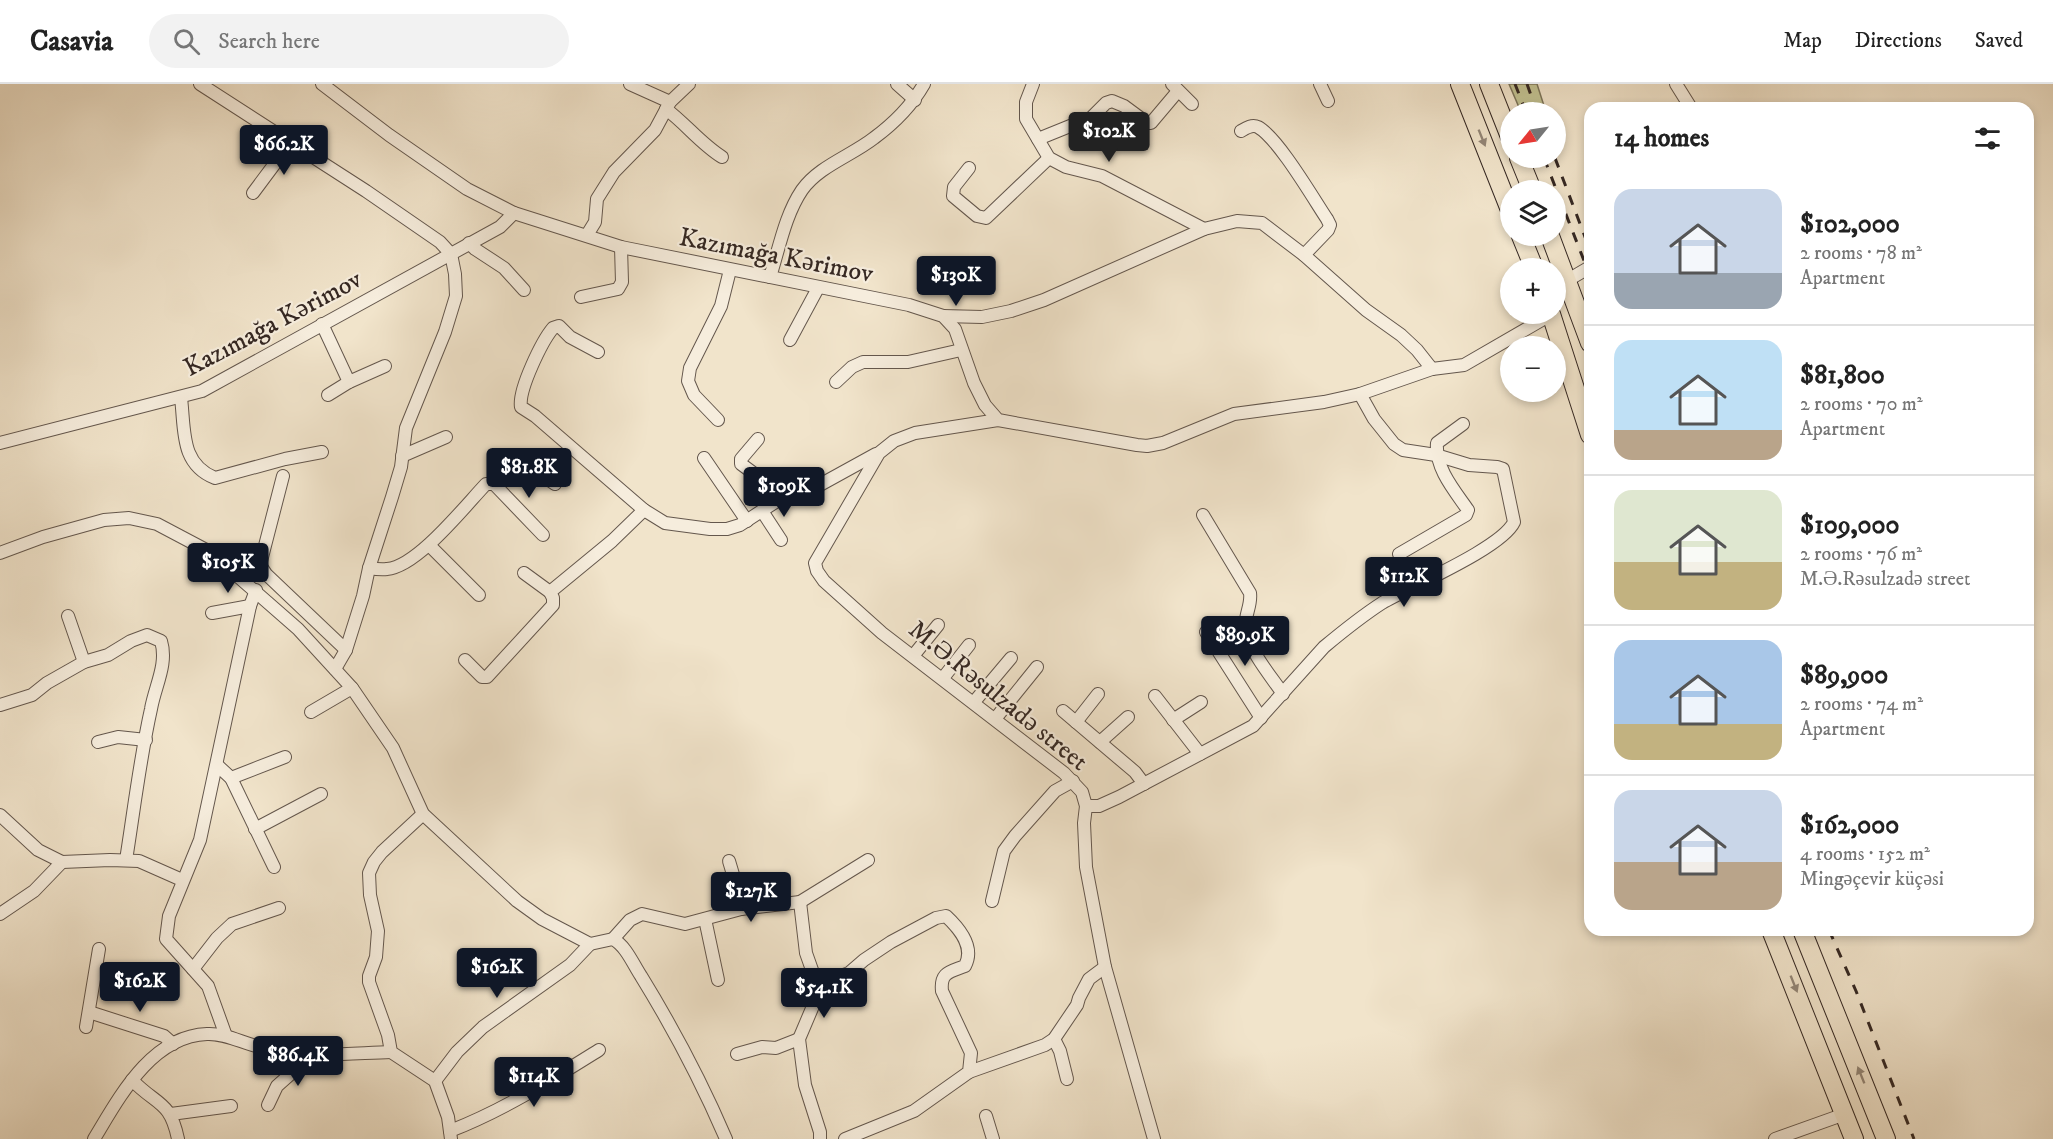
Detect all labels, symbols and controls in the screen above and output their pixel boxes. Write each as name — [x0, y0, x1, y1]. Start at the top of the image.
search box — [149, 14, 569, 68]
text: Casavia — [30, 24, 113, 59]
icon: search — [170, 25, 203, 58]
text: Search here — [218, 28, 320, 55]
text: Map — [1783, 28, 1822, 54]
text: Directions — [1855, 28, 1942, 54]
text: Saved — [1975, 28, 2023, 54]
north arrow — [1500, 102, 1566, 168]
map controls — [1500, 102, 1566, 402]
pin: $102K — [1067, 112, 1151, 163]
text: $102K — [1083, 119, 1135, 144]
text: 14 homes — [1614, 122, 1709, 155]
icon: filters — [1971, 122, 2004, 155]
pin: $66.2K — [235, 125, 333, 176]
one-way arrow — [1477, 130, 1487, 148]
text: $66.2K — [254, 132, 314, 157]
button: layers — [1500, 180, 1566, 246]
text: $102,000 — [1800, 208, 1900, 241]
icon: home — [1662, 213, 1734, 285]
street label: Kazımağa Kərimov — [676, 221, 876, 291]
text: 2 rooms · 78 m² — [1800, 241, 1922, 266]
pin: $130K — [914, 256, 998, 307]
button: + — [1500, 258, 1566, 324]
street label: Kazımağa Kərimov — [178, 263, 368, 385]
text: $130K — [931, 263, 981, 288]
text: Apartment — [1800, 266, 1885, 291]
button: − — [1500, 336, 1566, 402]
text: $81,800 — [1800, 359, 1885, 392]
icon: home — [1662, 364, 1734, 436]
text: 2 rooms · 70 m² — [1800, 392, 1923, 417]
text: Apartment — [1800, 417, 1885, 442]
pin: $81.8K — [480, 448, 578, 499]
text: $81.8K — [500, 455, 558, 480]
pin: $109K — [742, 467, 826, 518]
text: $109K — [758, 474, 810, 499]
text: $109,000 — [1800, 509, 1900, 542]
icon: home — [1662, 514, 1734, 586]
text: 2 rooms · 76 m² — [1800, 542, 1922, 567]
pin: $105K — [186, 543, 270, 594]
text: $105K — [202, 550, 254, 575]
pin: $112K — [1362, 557, 1446, 608]
text: $112K — [1379, 564, 1429, 589]
text: M.Ə.Rəsulzadə street — [1800, 567, 1971, 592]
street label: M.Ə.Rəsulzadə street — [901, 613, 1095, 779]
pin: $89.9K — [1196, 616, 1294, 667]
text: $89.9K — [1215, 623, 1275, 648]
text: $89,900 — [1800, 659, 1888, 692]
icon: home — [1662, 664, 1734, 736]
text: 2 rooms · 74 m² — [1800, 692, 1923, 717]
text: Apartment — [1800, 717, 1885, 742]
text: $162,000 — [1800, 809, 1899, 842]
icon: home — [1662, 814, 1734, 886]
text: 4 rooms · 152 m² — [1800, 842, 1930, 867]
text: Mingəçevir küçəsi — [1800, 867, 1944, 892]
pin: $127K — [709, 872, 793, 923]
text: $127K — [725, 879, 777, 904]
pin: $162K — [455, 948, 539, 999]
text: $162K — [471, 955, 523, 980]
pin: $162K — [98, 962, 182, 1013]
pin: $54.1K — [775, 968, 873, 1019]
text: $162K — [114, 969, 166, 994]
text: $54.1K — [795, 975, 853, 1000]
one-way arrow — [1790, 975, 1799, 993]
pin: $86.4K — [249, 1036, 347, 1087]
text: $86.4K — [267, 1043, 329, 1068]
pin: $114K — [492, 1057, 576, 1108]
text: $114K — [508, 1064, 560, 1089]
one-way arrow — [1856, 1066, 1865, 1084]

